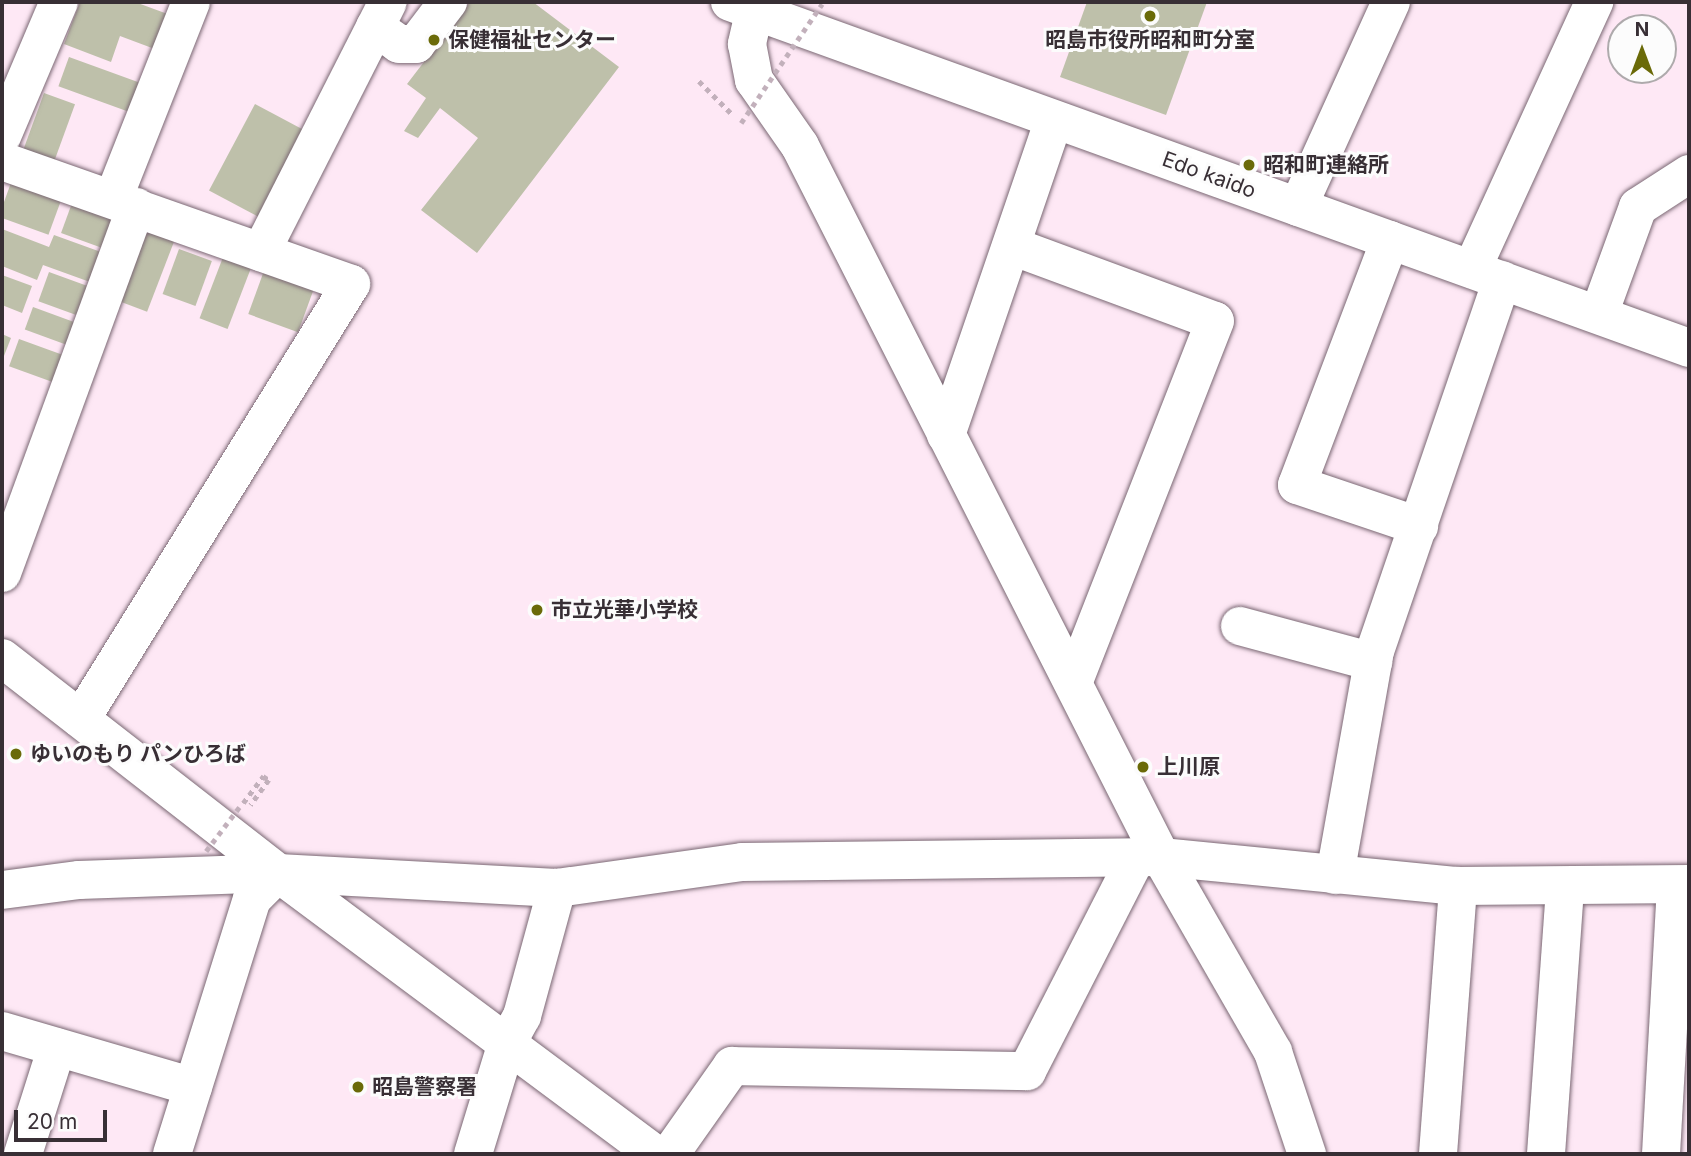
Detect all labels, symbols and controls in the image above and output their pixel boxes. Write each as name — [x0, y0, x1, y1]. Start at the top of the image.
marker: 昭島市役所昭和町分室 — [1142, 8, 1158, 24]
north arrow — [1607, 14, 1677, 84]
text: N — [1635, 18, 1649, 41]
place label: 保健福祉センター — [448, 27, 616, 53]
place label: 昭島市役所昭和町分室 — [1045, 27, 1255, 53]
marker: 保健福祉センター — [426, 32, 442, 48]
street label: Edo kaido — [1159, 146, 1259, 204]
place label: 昭和町連絡所 — [1263, 152, 1389, 178]
marker: 昭和町連絡所 — [1241, 157, 1257, 173]
place label: 市立光華小学校 — [551, 597, 698, 623]
marker: 市立光華小学校 — [529, 602, 545, 618]
place label: ゆいのもり パンひろば — [30, 741, 245, 767]
marker: ゆいのもり パンひろば — [8, 746, 24, 762]
place label: 上川原 — [1157, 754, 1220, 780]
marker: 上川原 — [1135, 759, 1151, 775]
place label: 昭島警察署 — [372, 1074, 477, 1100]
marker: 昭島警察署 — [350, 1079, 366, 1095]
scale bar — [18, 1096, 110, 1140]
text: 20 m — [27, 1109, 77, 1134]

